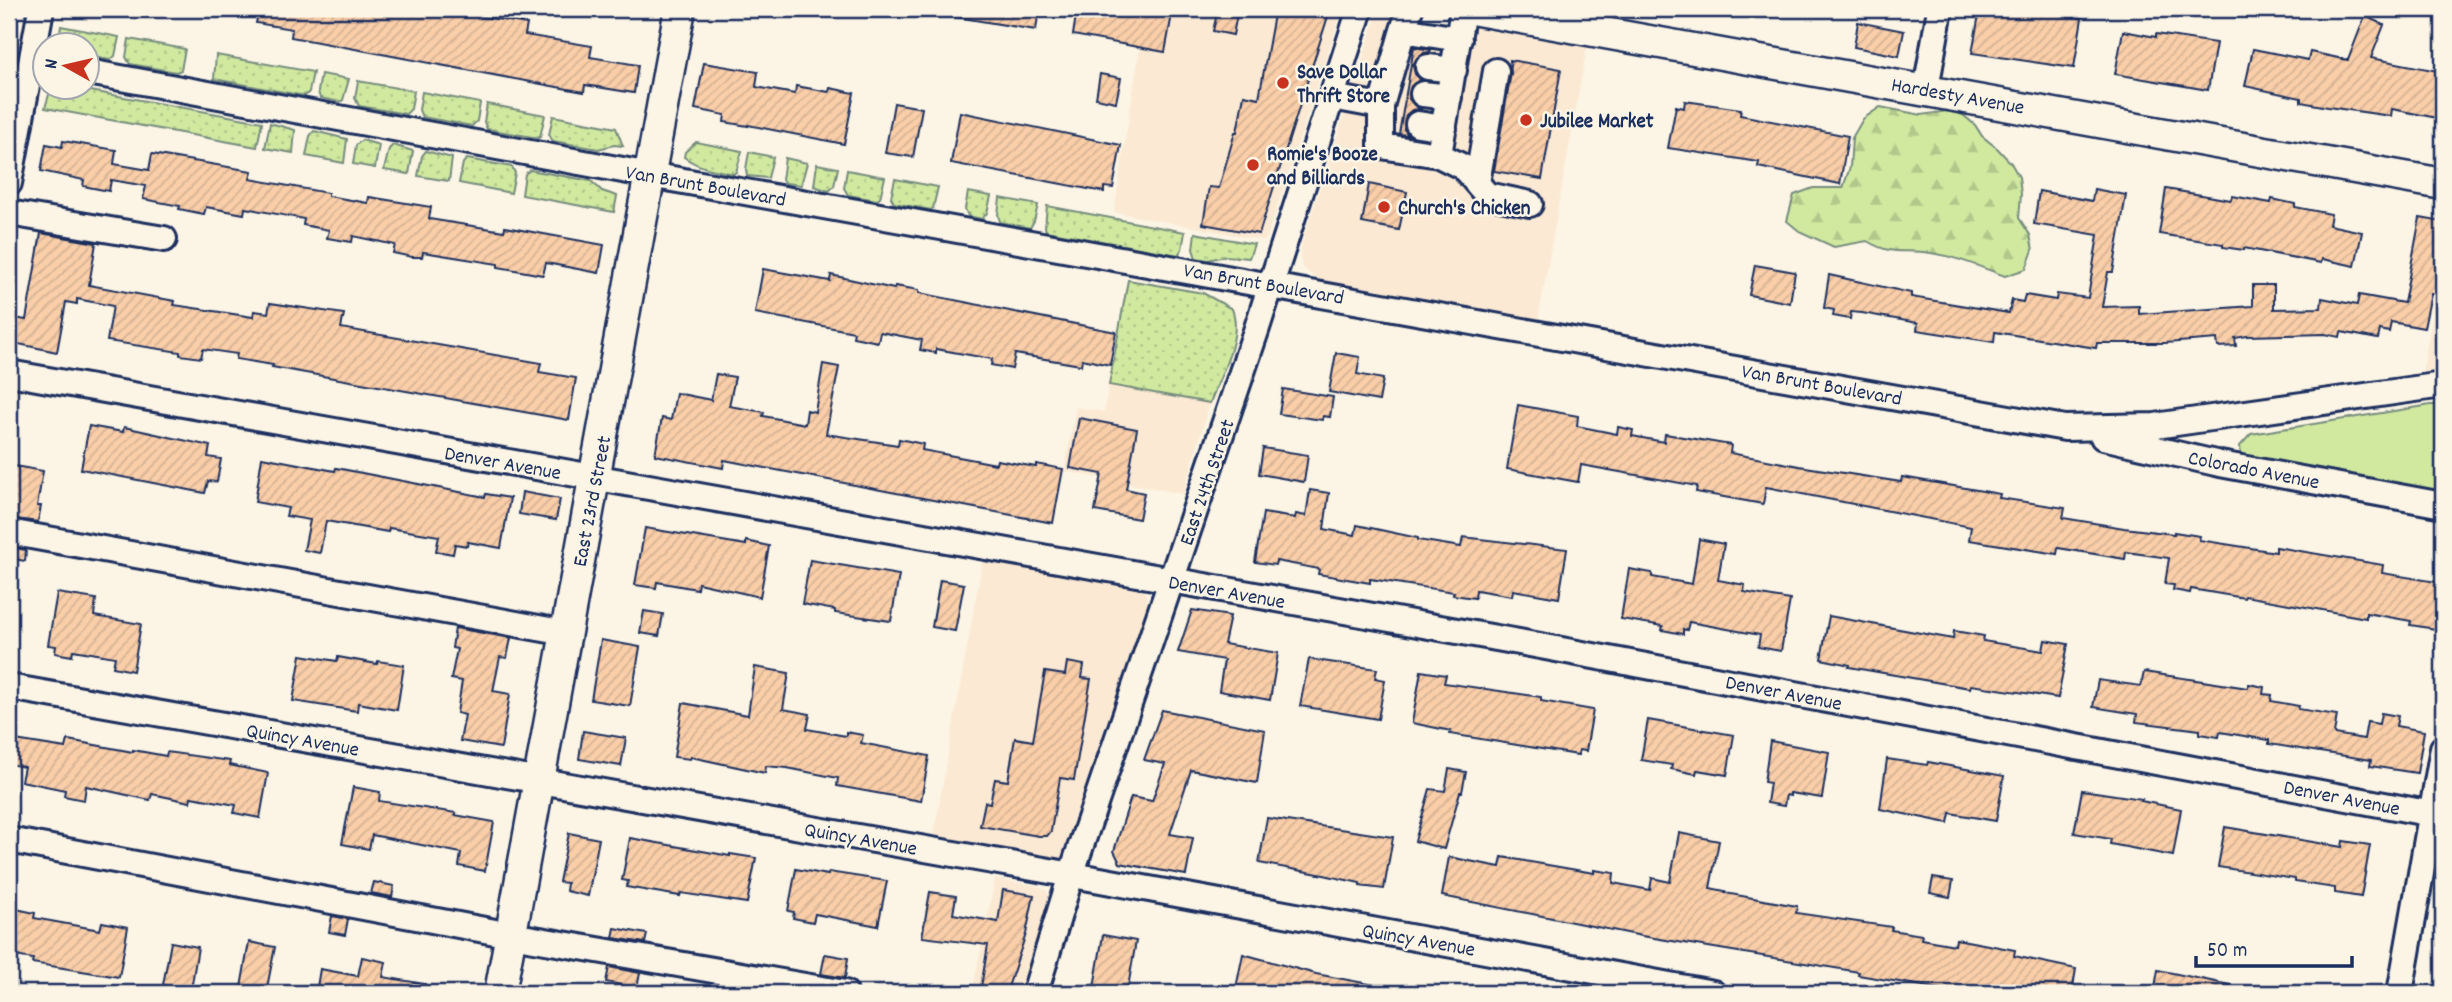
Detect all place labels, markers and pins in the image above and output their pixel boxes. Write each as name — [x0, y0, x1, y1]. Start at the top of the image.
place label: Save Dollar Thrift Store — [1297, 59, 1390, 113]
marker: Save Dollar Thrift Store — [1275, 75, 1291, 91]
place label: Jubilee Market — [1540, 108, 1654, 138]
marker: Jubilee Market — [1518, 112, 1534, 128]
place label: Romie's Booze and Billiards — [1267, 141, 1378, 195]
marker: Romie's Booze and Billiards — [1245, 157, 1261, 173]
place label: Church's Chicken — [1398, 195, 1531, 225]
marker: Church's Chicken — [1376, 199, 1392, 215]

